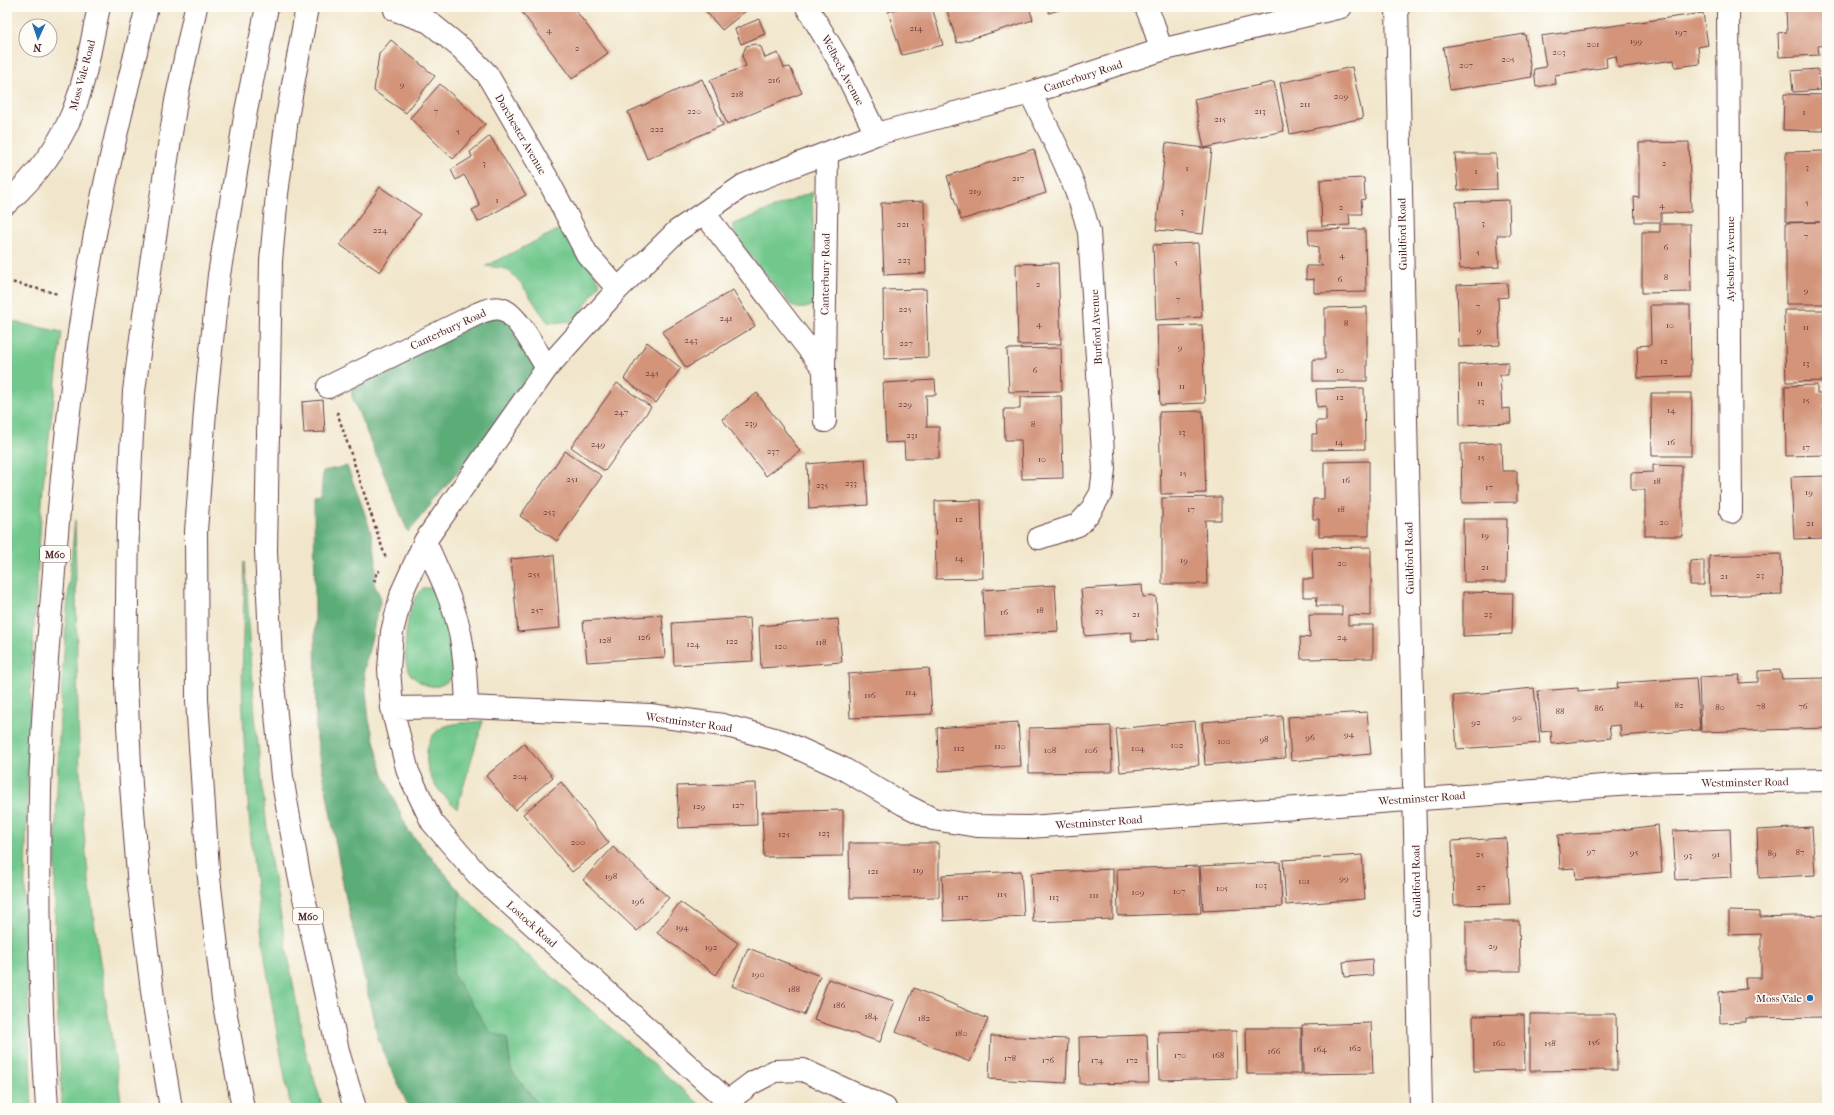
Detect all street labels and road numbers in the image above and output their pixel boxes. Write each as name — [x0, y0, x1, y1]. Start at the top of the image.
street label: Welbeck Avenue — [818, 32, 867, 108]
street label: Moss Vale Road — [67, 37, 98, 112]
street label: Canterbury Road — [1042, 57, 1125, 95]
street label: Dorchester Avenue — [492, 92, 549, 177]
street label: Guildford Road — [1395, 197, 1410, 270]
street label: Aylesbury Avenue — [1724, 216, 1737, 303]
street label: Canterbury Road — [818, 232, 833, 315]
street label: Burford Avenue — [1088, 288, 1105, 365]
street label: Canterbury Road — [408, 306, 489, 353]
street label: Guildford Road — [1402, 521, 1417, 594]
road number: M60 — [40, 546, 70, 562]
street label: Westminster Road — [644, 710, 734, 735]
street label: Westminster Road — [1700, 775, 1790, 790]
street label: Westminster Road — [1377, 789, 1467, 808]
street label: Westminster Road — [1054, 813, 1144, 832]
street label: Guildford Road — [1409, 844, 1424, 917]
street label: Lostock Road — [504, 898, 560, 951]
road number: M60 — [293, 908, 323, 924]

